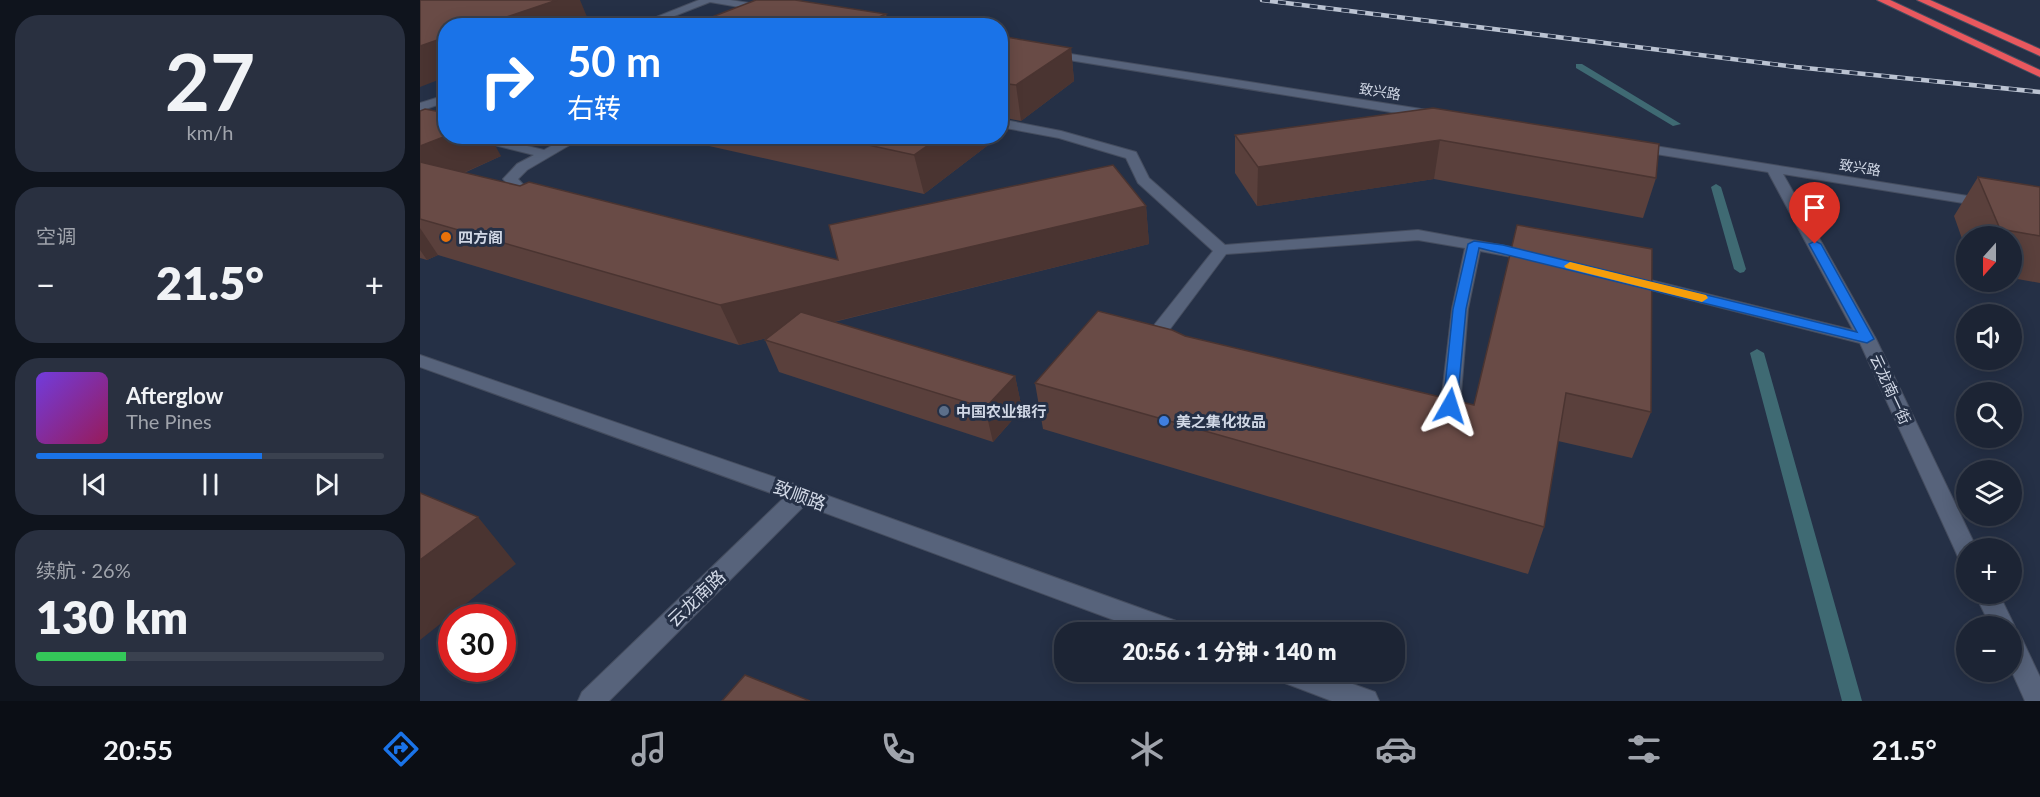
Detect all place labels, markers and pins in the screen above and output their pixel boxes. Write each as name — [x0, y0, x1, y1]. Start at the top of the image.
pin — [1789, 182, 1840, 244]
place label: 四方阁 — [458, 228, 503, 246]
marker: 四方阁 — [439, 230, 453, 244]
place label: 中国农业银行 — [956, 402, 1046, 420]
marker: 中国农业银行 — [937, 404, 951, 418]
place label: 美之集化妆品 — [1176, 412, 1266, 430]
marker: 美之集化妆品 — [1157, 414, 1171, 428]

